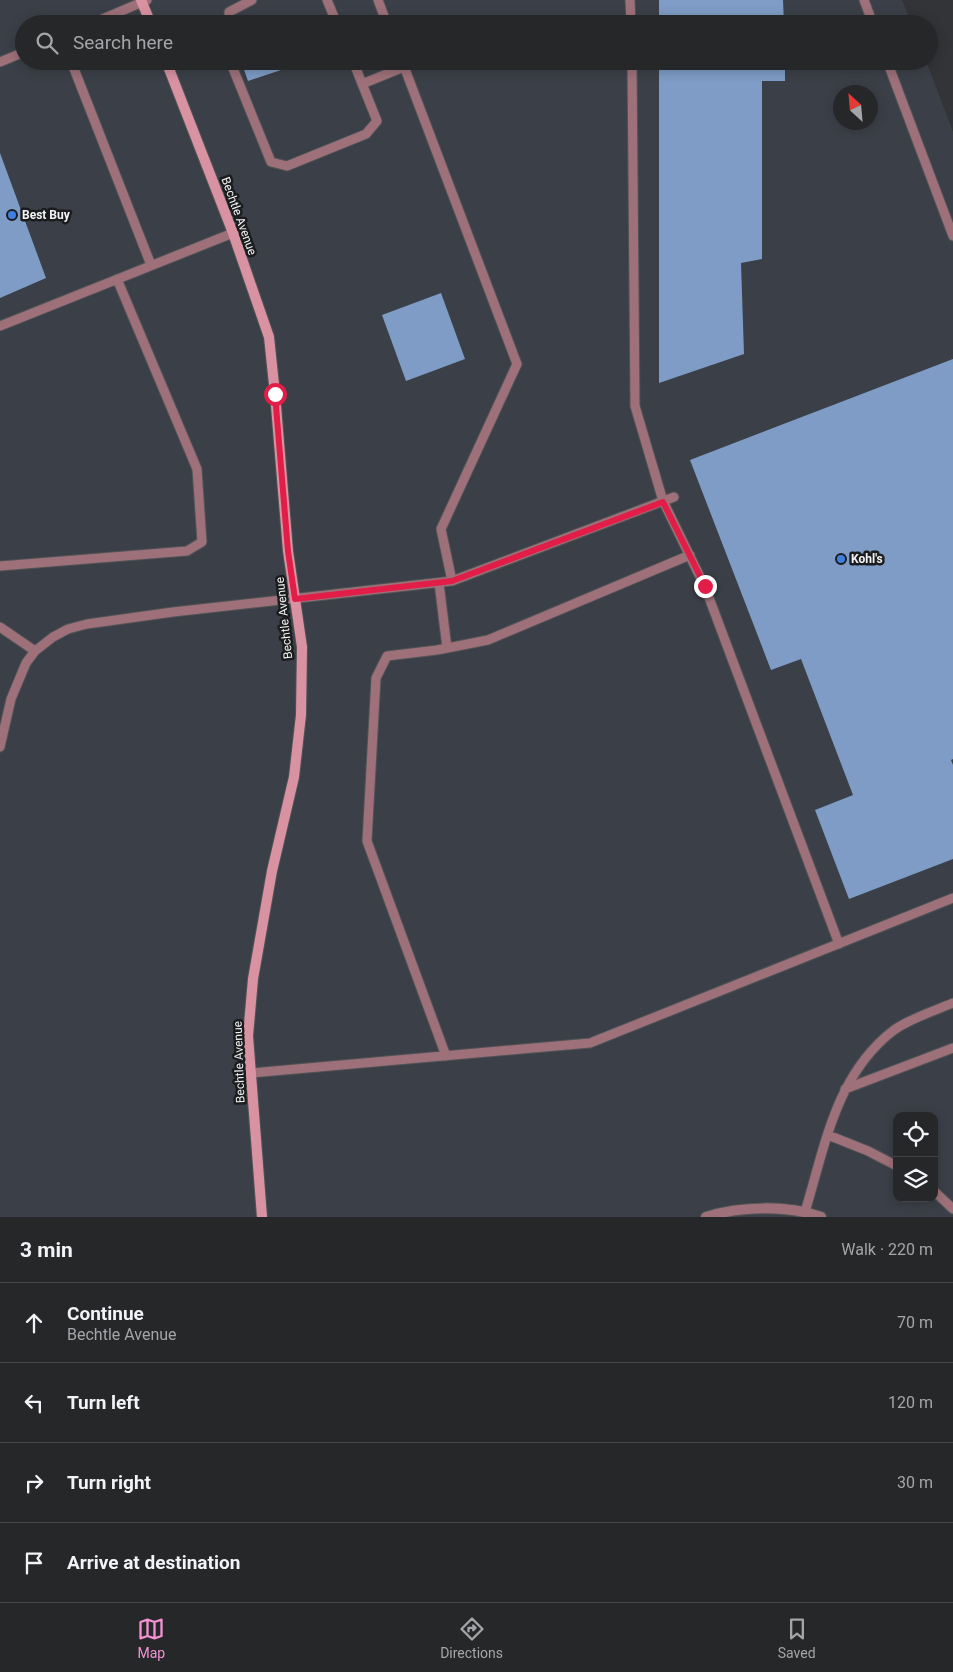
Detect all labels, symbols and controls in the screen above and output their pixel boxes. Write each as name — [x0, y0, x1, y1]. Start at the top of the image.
search box — [15, 15, 938, 70]
icon: search — [33, 29, 61, 57]
text: Search here — [73, 31, 173, 54]
north arrow — [833, 85, 878, 130]
street label: Bechtle Avenue — [218, 175, 260, 257]
place label: Best Buy — [22, 208, 71, 222]
marker: Best Buy — [6, 209, 18, 221]
route start — [264, 383, 287, 406]
place label: Kohl's — [851, 552, 883, 566]
marker: Kohl's — [835, 553, 847, 565]
route end — [694, 575, 717, 598]
street label: Bechtle Avenue — [273, 576, 295, 660]
street label: Bechtle Avenue — [231, 1021, 247, 1103]
map controls — [893, 1112, 938, 1202]
button: locate — [893, 1112, 938, 1157]
button: layers — [893, 1157, 938, 1202]
text: 3 min — [20, 1238, 73, 1262]
text: Walk · 220 m — [841, 1240, 933, 1259]
text: Continue — [67, 1302, 144, 1325]
icon: ahead — [20, 1309, 48, 1337]
text: 70 m — [897, 1313, 933, 1332]
text: Bechtle Avenue — [67, 1325, 177, 1344]
icon: left — [20, 1389, 48, 1417]
text: Turn left — [67, 1391, 140, 1414]
text: 120 m — [888, 1393, 933, 1412]
icon: right — [20, 1469, 48, 1497]
text: Turn right — [67, 1471, 151, 1494]
text: 30 m — [897, 1473, 933, 1492]
icon: arrive — [20, 1549, 48, 1577]
text: Arrive at destination — [67, 1551, 240, 1574]
tab: Map — [137, 1615, 165, 1661]
tab: Directions — [440, 1615, 503, 1661]
tab: Saved — [778, 1615, 816, 1661]

